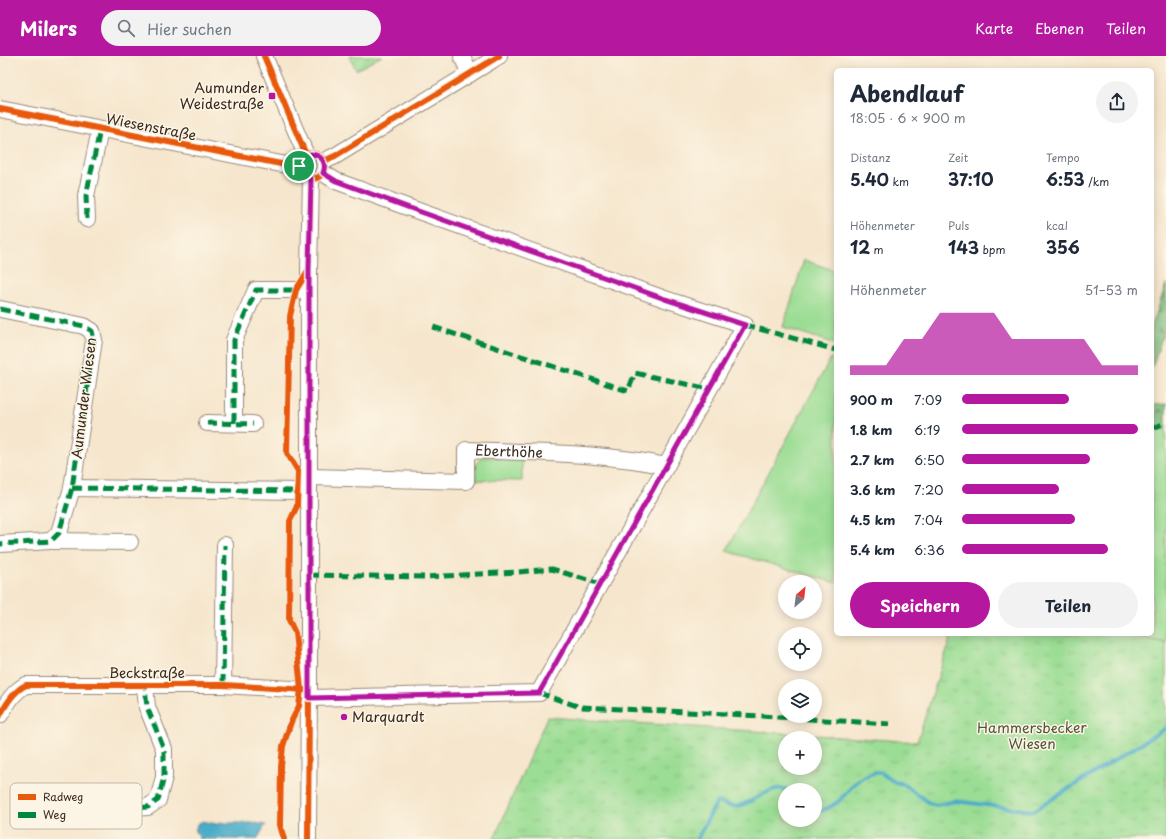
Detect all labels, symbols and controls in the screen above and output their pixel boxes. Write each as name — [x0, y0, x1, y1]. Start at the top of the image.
search box — [101, 10, 381, 46]
text: Milers — [20, 14, 77, 42]
icon: search — [115, 17, 137, 39]
text: Hier suchen — [147, 17, 232, 40]
text: Karte — [975, 18, 1013, 39]
text: Ebenen — [1035, 18, 1084, 39]
text: Teilen — [1106, 18, 1146, 39]
text: Abendlauf — [850, 76, 964, 109]
place label: Aumunder Weidestraße — [180, 77, 265, 114]
button: share — [1096, 81, 1138, 123]
marker: Aumunder Weidestraße — [267, 91, 277, 101]
street label: Wiesenstraße — [104, 107, 198, 146]
text: 18:05 · 6 × 900 m — [850, 108, 965, 127]
pin — [282, 149, 316, 183]
text: Distanz — [850, 149, 890, 166]
text: Zeit — [948, 149, 968, 166]
text: Tempo — [1046, 149, 1080, 166]
icon: arrive — [288, 155, 310, 177]
text: 5.40 — [850, 166, 889, 192]
text: 37:10 — [948, 166, 994, 192]
text: 6:53 — [1046, 166, 1085, 192]
text: km — [889, 173, 909, 190]
text: /km — [1085, 173, 1109, 190]
text: Höhenmeter — [850, 217, 915, 234]
text: Puls — [948, 217, 969, 234]
text: kcal — [1046, 217, 1068, 234]
text: 12 — [850, 234, 870, 260]
text: 143 — [948, 234, 979, 260]
text: 356 — [1046, 234, 1080, 260]
text: m — [870, 241, 884, 258]
text: bpm — [979, 241, 1006, 258]
text: Höhenmeter — [850, 280, 927, 299]
text: 51–53 m — [1085, 280, 1138, 299]
street label: Aumunder Wiesen — [66, 336, 101, 460]
text: 900 m — [850, 390, 893, 409]
text: 7:09 — [914, 390, 942, 409]
text: 1.8 km — [850, 420, 892, 439]
text: 6:19 — [914, 420, 940, 439]
street label: Eberthöhe — [475, 439, 543, 463]
text: 2.7 km — [850, 450, 894, 469]
text: 6:50 — [914, 450, 945, 469]
text: 3.6 km — [850, 480, 895, 499]
text: 7:20 — [914, 480, 943, 499]
text: 4.5 km — [850, 510, 895, 529]
text: 7:04 — [914, 510, 943, 529]
text: 5.4 km — [850, 540, 895, 559]
text: 6:36 — [914, 540, 945, 559]
north arrow — [778, 575, 822, 619]
map controls — [778, 575, 822, 827]
button: Speichern — [850, 582, 990, 628]
button: Teilen — [998, 582, 1138, 628]
button: locate — [778, 627, 822, 671]
street label: Beckstraße — [109, 662, 185, 683]
button: layers — [778, 679, 822, 723]
place label: Marquardt — [352, 706, 425, 727]
marker: Marquardt — [339, 712, 349, 722]
park label: Hammersbecker Wiesen — [977, 717, 1087, 754]
button: + — [778, 731, 822, 775]
legend — [10, 783, 142, 829]
button: − — [778, 783, 822, 827]
text: Radweg — [43, 788, 83, 805]
text: Weg — [43, 806, 66, 823]

